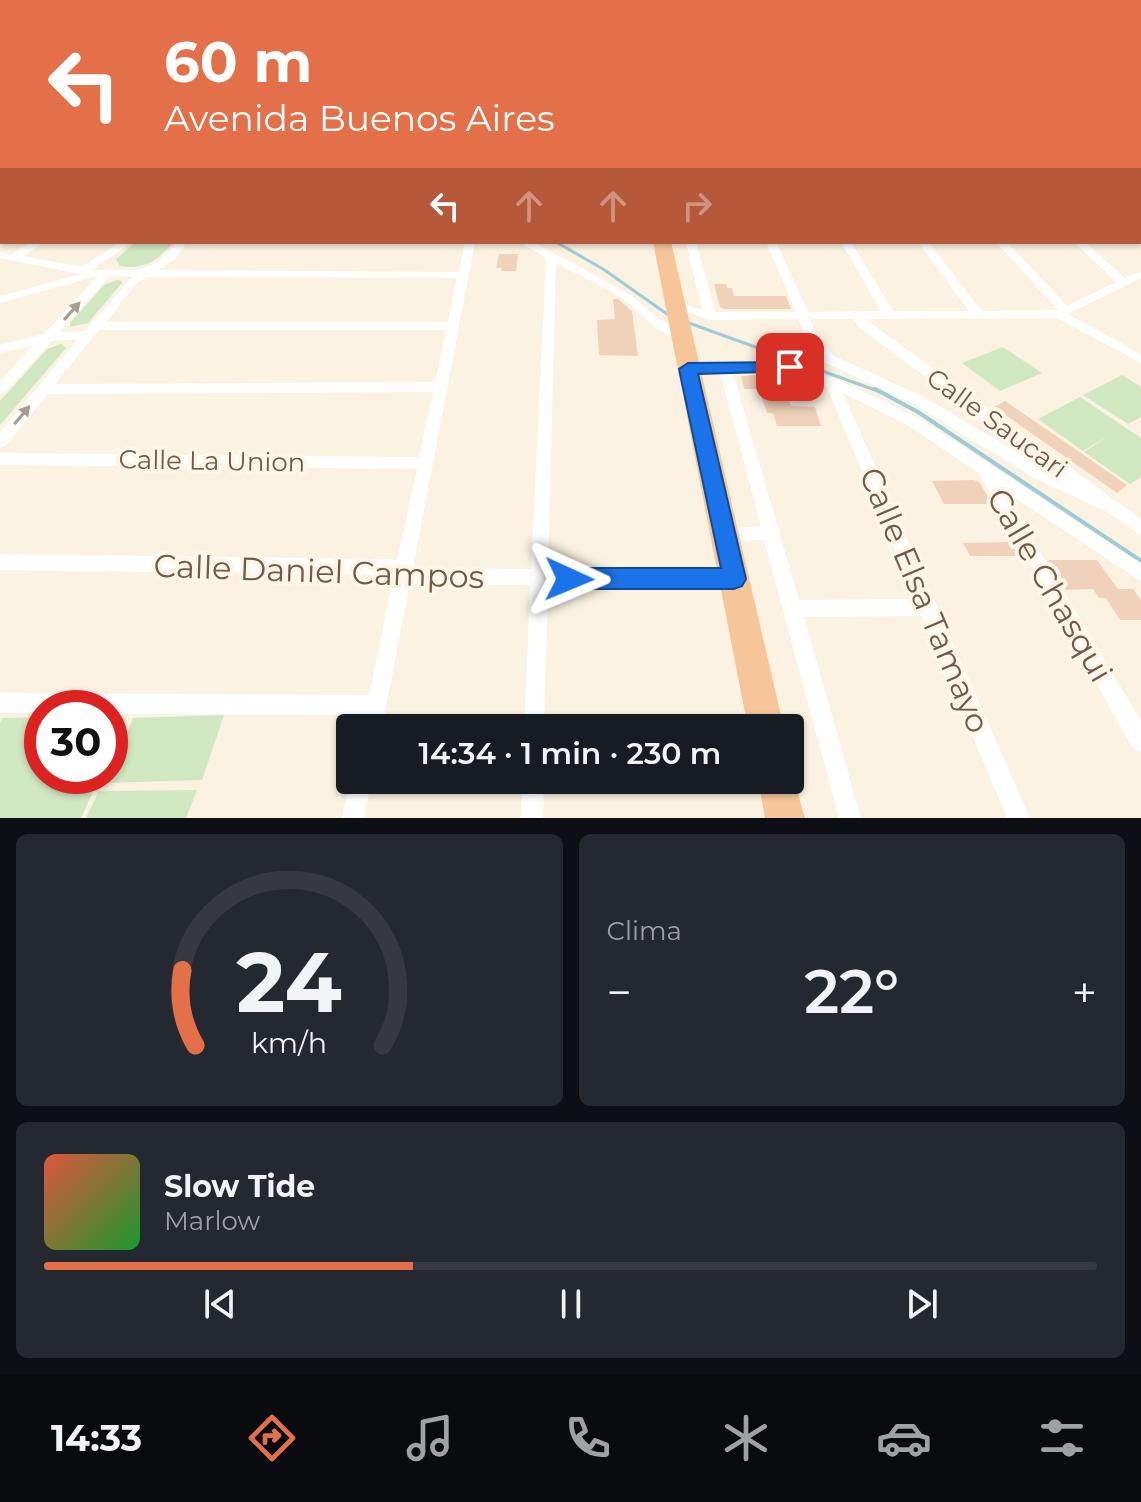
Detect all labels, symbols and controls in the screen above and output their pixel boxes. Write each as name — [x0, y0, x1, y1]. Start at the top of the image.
text: 60 m — [164, 28, 312, 96]
icon: left — [32, 32, 136, 136]
text: Avenida Buenos Aires — [164, 96, 554, 140]
icon: left — [423, 184, 467, 228]
icon: ahead — [507, 184, 551, 228]
icon: ahead — [591, 184, 635, 228]
icon: right — [675, 184, 719, 228]
one-way arrow — [62, 302, 80, 321]
pin — [756, 333, 824, 401]
icon: arrive — [768, 345, 812, 389]
street label: Calle Saucari — [920, 361, 1074, 485]
one-way arrow — [13, 405, 30, 425]
street label: Calle La Union — [118, 443, 306, 479]
street label: Calle Elsa Tamayo — [851, 461, 999, 739]
street label: Calle Chasqui — [979, 481, 1121, 689]
position arrow — [527, 537, 611, 621]
street label: Calle Daniel Campos — [153, 546, 485, 596]
speed limit sign: 30 — [24, 690, 128, 794]
text: 14:34 · 1 min · 230 m — [419, 735, 721, 772]
text: Clima — [607, 915, 682, 947]
text: 24 — [236, 931, 342, 1033]
text: 22° — [804, 955, 899, 1028]
text: − — [607, 965, 632, 1019]
text: + — [1072, 965, 1097, 1019]
text: km/h — [251, 1025, 327, 1060]
text: Slow Tide — [164, 1168, 315, 1205]
text: Marlow — [164, 1205, 260, 1237]
icon: previous — [198, 1282, 242, 1326]
icon: pause — [549, 1282, 593, 1326]
icon: next — [900, 1282, 944, 1326]
icon: directions — [244, 1410, 300, 1466]
icon: music — [402, 1410, 458, 1466]
icon: phone — [560, 1410, 616, 1466]
icon: climate — [718, 1410, 774, 1466]
icon: car — [876, 1410, 932, 1466]
icon: filters — [1034, 1410, 1090, 1466]
text: 14:33 — [51, 1416, 142, 1460]

